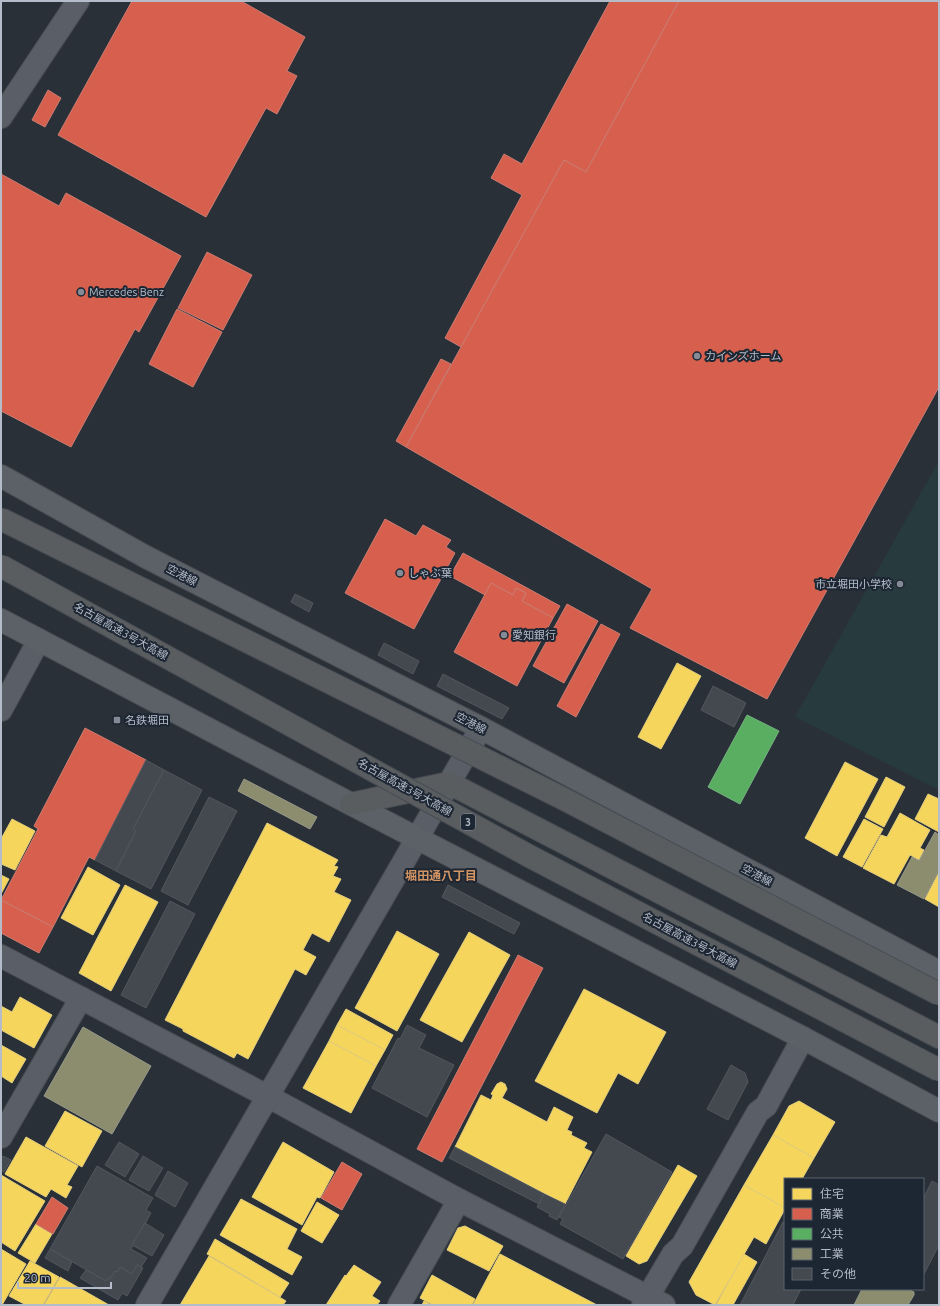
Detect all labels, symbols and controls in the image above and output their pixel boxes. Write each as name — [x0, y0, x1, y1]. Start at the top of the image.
place label: Mercedes Benz — [89, 286, 164, 298]
marker: Mercedes Benz — [76, 287, 86, 297]
place label: カインズホーム — [705, 350, 781, 362]
marker: カインズホーム — [692, 351, 702, 361]
street label: 空港線 — [165, 562, 199, 588]
place label: しゃぶ葉 — [408, 567, 452, 579]
marker: しゃぶ葉 — [395, 568, 405, 578]
place label: 市立堀田小学校 — [815, 578, 892, 590]
marker: 市立堀田小学校 — [895, 579, 905, 589]
street label: 名古屋高速3号大高線 — [72, 600, 170, 662]
place label: 愛知銀行 — [512, 629, 556, 641]
marker: 愛知銀行 — [499, 630, 509, 640]
street label: 空港線 — [454, 710, 488, 736]
place label: 名鉄堀田 — [125, 714, 169, 726]
marker: 名鉄堀田 — [112, 715, 122, 725]
street label: 名古屋高速3号大高線 — [356, 756, 454, 818]
road number: 3 — [461, 814, 475, 830]
street label: 空港線 — [740, 862, 774, 888]
district label: 堀田通八丁目 — [405, 869, 477, 882]
street label: 名古屋高速3号大高線 — [641, 910, 739, 970]
legend — [784, 1178, 924, 1290]
text: 住宅 — [820, 1187, 844, 1200]
text: 商業 — [820, 1207, 844, 1220]
text: 公共 — [820, 1227, 844, 1240]
text: 工業 — [820, 1247, 844, 1260]
scale bar — [18, 1264, 111, 1290]
text: その他 — [820, 1267, 856, 1280]
text: 20 m — [24, 1271, 51, 1284]

